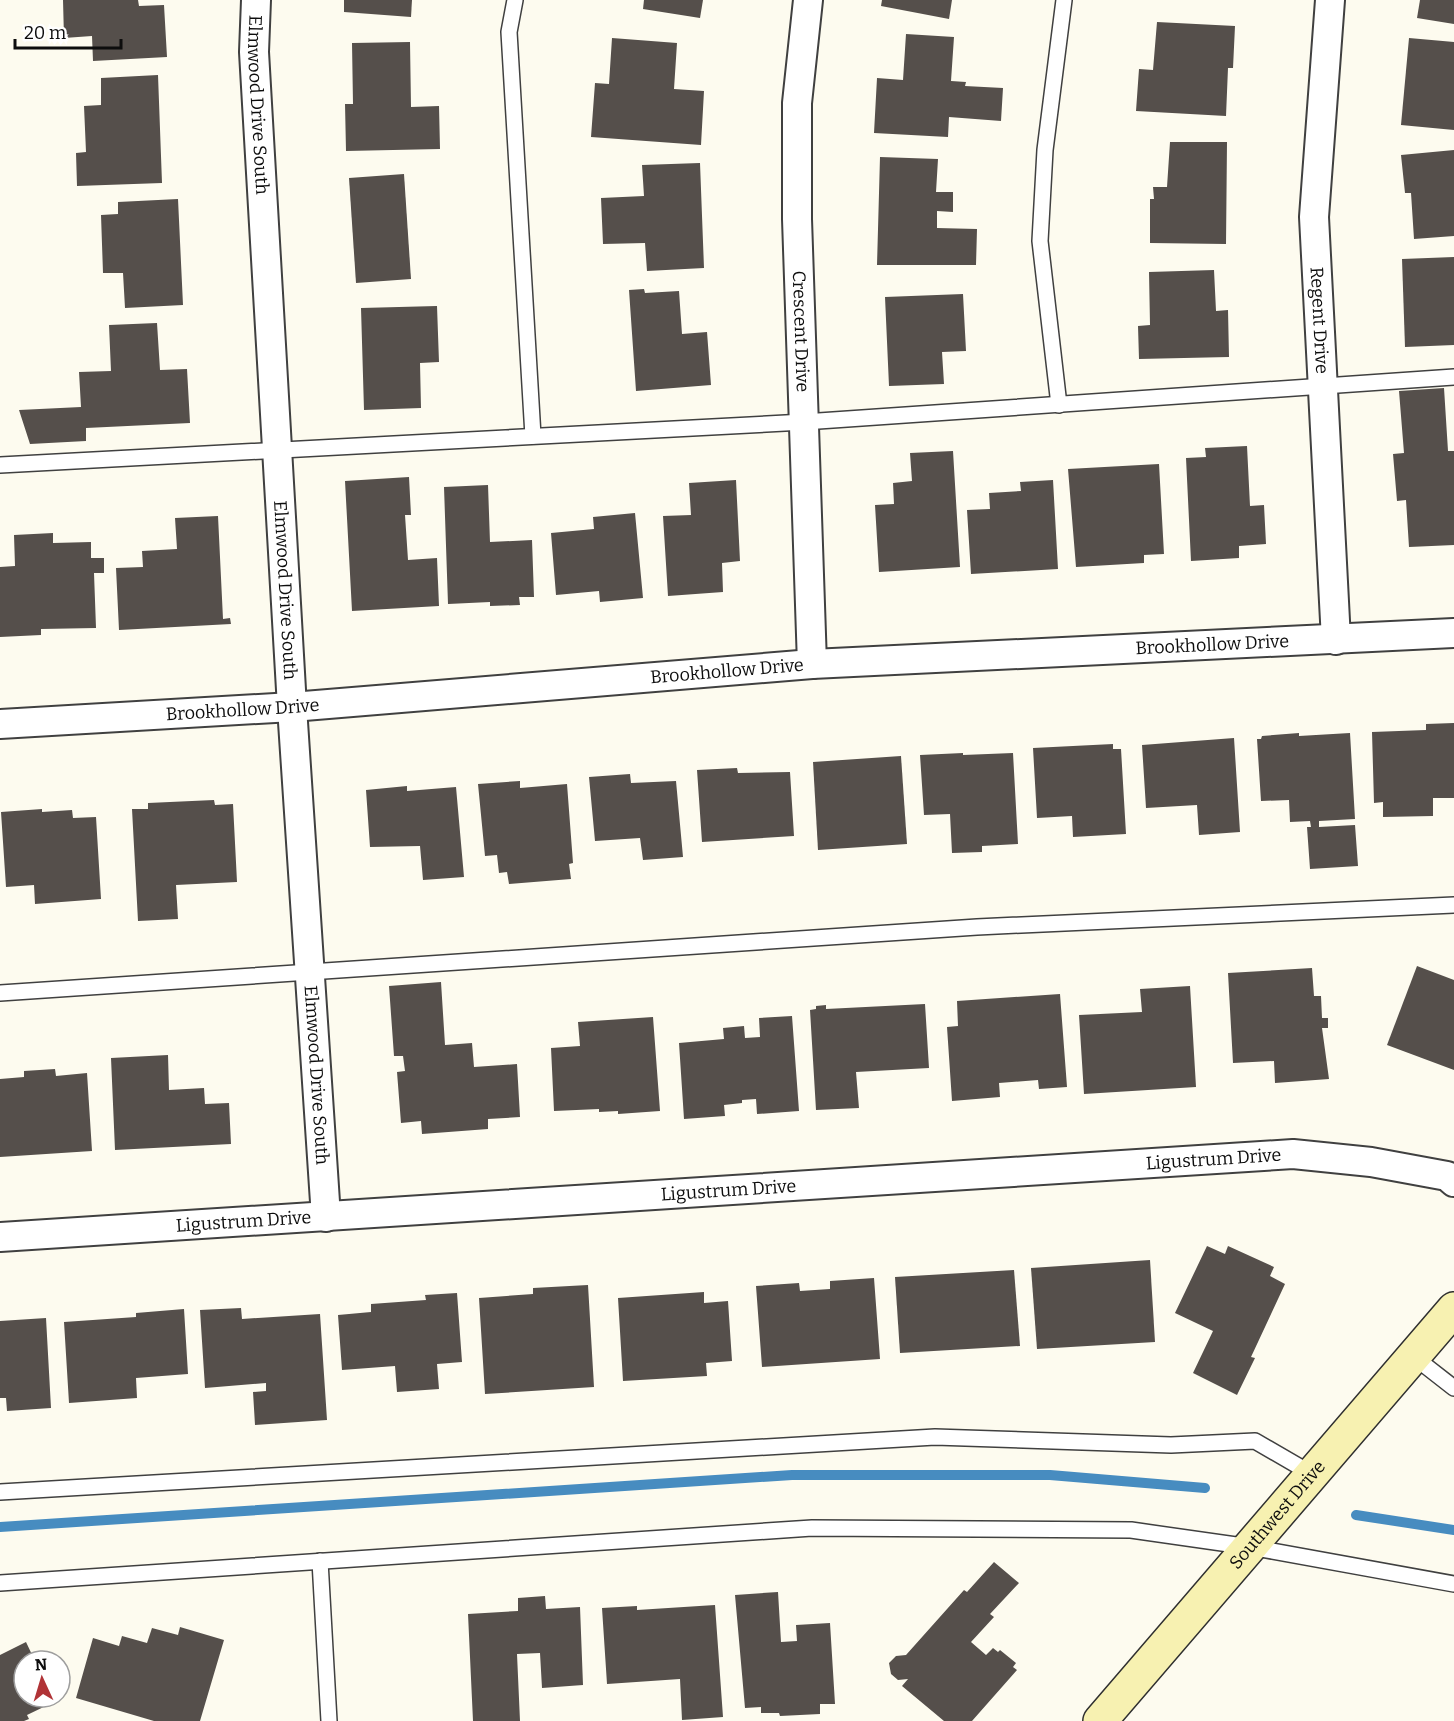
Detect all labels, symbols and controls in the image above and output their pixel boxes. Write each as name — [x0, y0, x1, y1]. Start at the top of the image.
scale bar — [15, 12, 122, 50]
street label: Elmwood Drive South — [243, 15, 273, 195]
text: 20 m — [24, 22, 66, 44]
street label: Regent Drive — [1306, 266, 1333, 374]
street label: Crescent Drive — [788, 270, 814, 393]
street label: Elmwood Drive South — [269, 500, 301, 680]
street label: Brookhollow Drive — [1135, 630, 1290, 659]
street label: Brookhollow Drive — [649, 654, 805, 688]
street label: Brookhollow Drive — [165, 694, 320, 725]
street label: Elmwood Drive South — [300, 985, 333, 1165]
street label: Ligustrum Drive — [1145, 1144, 1282, 1174]
street label: Ligustrum Drive — [660, 1175, 797, 1206]
street label: Ligustrum Drive — [175, 1206, 312, 1237]
street label: Southwest Drive — [1225, 1456, 1330, 1574]
north arrow — [12, 1649, 72, 1709]
text: N — [34, 1655, 48, 1674]

